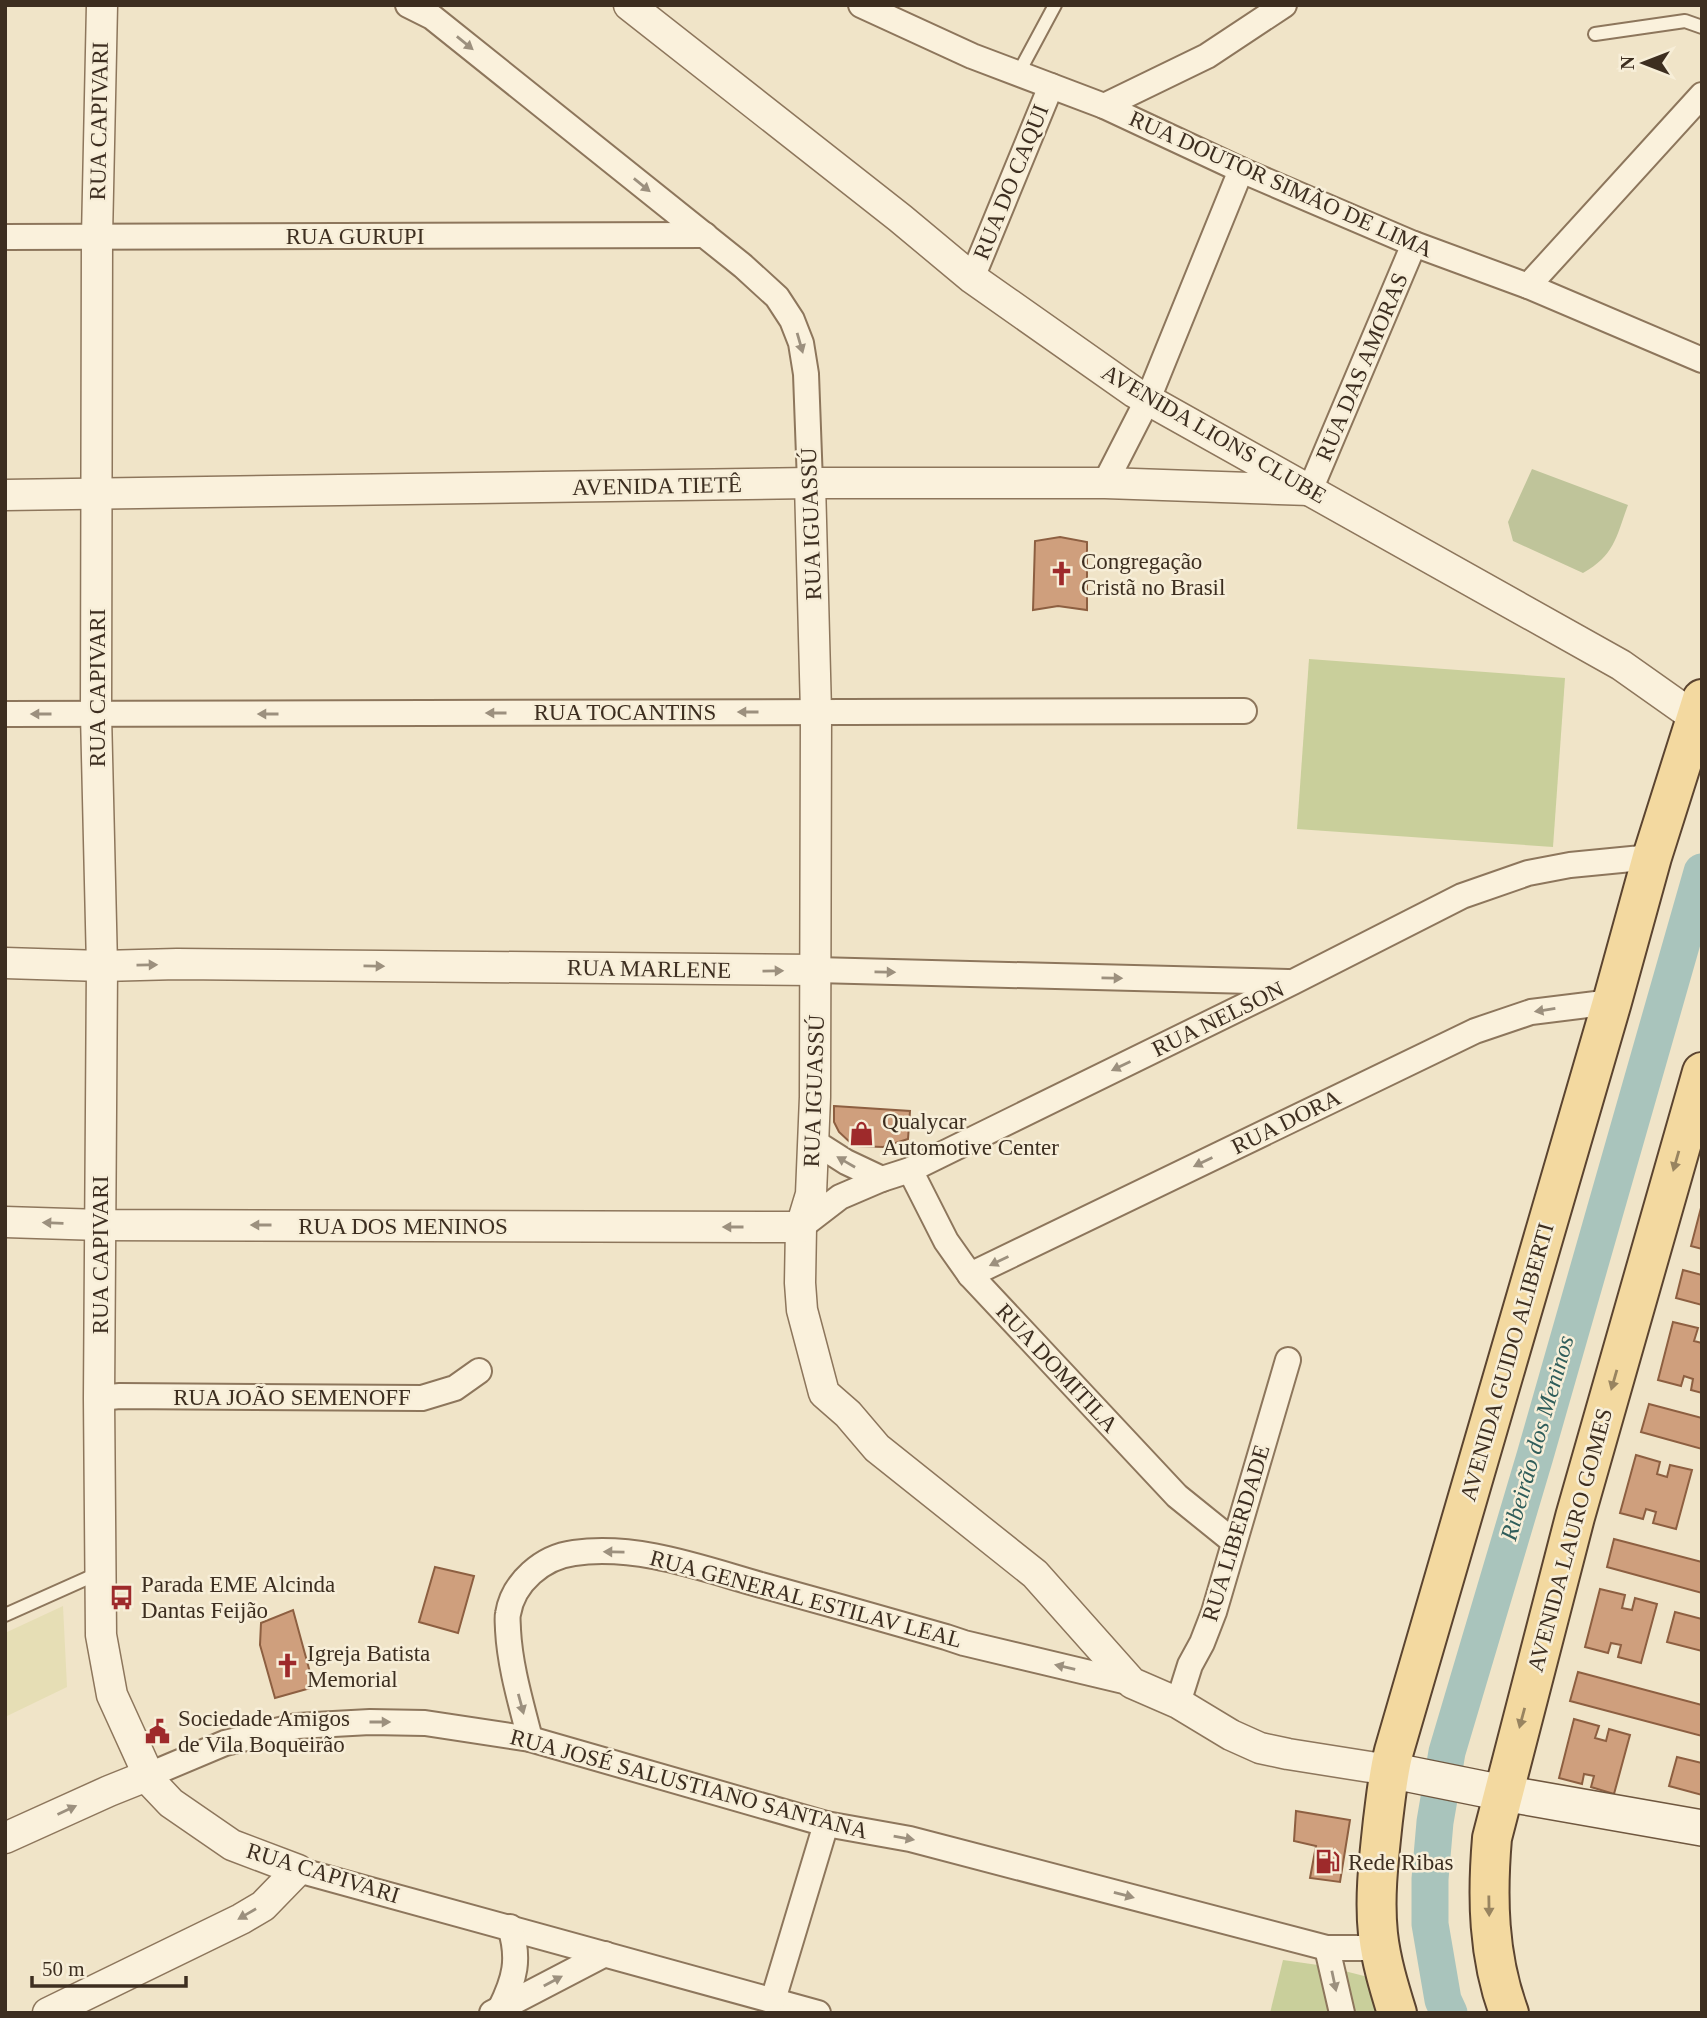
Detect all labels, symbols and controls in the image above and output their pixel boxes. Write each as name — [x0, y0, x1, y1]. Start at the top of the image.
north arrow — [1609, 28, 1679, 98]
one-way arrow — [455, 35, 473, 50]
street label: RUA CAPIVARI — [85, 41, 113, 201]
text: N — [1617, 56, 1638, 70]
street label: RUA DO CAQUI — [969, 101, 1053, 263]
street label: RUA DOUTOR SIMÃO DE LIMA — [1126, 106, 1437, 263]
one-way arrow — [634, 177, 651, 192]
street label: RUA GURUPI — [286, 224, 424, 249]
street label: RUA DAS AMORAS — [1311, 269, 1413, 465]
one-way arrow — [795, 332, 806, 354]
street label: AVENIDA LIONS CLUBE — [1097, 359, 1331, 509]
street label: RUA IGUASSÚ — [795, 447, 826, 601]
street label: AVENIDA TIETÊ — [572, 472, 742, 500]
place label: Congregação Cristã no Brasil — [1081, 549, 1225, 600]
church icon: Congregação Cristã no Brasil — [1047, 560, 1075, 588]
street label: RUA CAPIVARI — [85, 609, 110, 767]
street label: RUA TOCANTINS — [534, 700, 716, 725]
one-way arrow — [736, 706, 758, 718]
one-way arrow — [484, 707, 506, 719]
one-way arrow — [29, 708, 51, 720]
one-way arrow — [257, 708, 279, 720]
street label: RUA MARLENE — [567, 955, 731, 983]
one-way arrow — [136, 959, 158, 970]
one-way arrow — [364, 960, 386, 972]
one-way arrow — [763, 965, 785, 977]
one-way arrow — [874, 966, 896, 978]
one-way arrow — [1101, 972, 1123, 984]
street label: RUA NELSON — [1148, 976, 1288, 1062]
one-way arrow — [1534, 1005, 1556, 1016]
street label: RUA IGUASSÚ — [798, 1014, 829, 1168]
one-way arrow — [1111, 1061, 1131, 1072]
street label: RUA DORA — [1227, 1085, 1345, 1159]
place label: Qualycar Automotive Center — [882, 1109, 1059, 1160]
shop icon: Qualycar Automotive Center — [848, 1120, 876, 1148]
one-way arrow — [1670, 1151, 1680, 1172]
one-way arrow — [837, 1156, 856, 1168]
one-way arrow — [1193, 1157, 1214, 1168]
street label: RUA CAPIVARI — [88, 1176, 113, 1334]
street label: RUA DOS MENINOS — [298, 1214, 508, 1239]
one-way arrow — [42, 1218, 64, 1229]
one-way arrow — [249, 1219, 271, 1231]
street label: AVENIDA GUIDO ALIBERTI — [1455, 1220, 1559, 1504]
one-way arrow — [722, 1221, 744, 1233]
one-way arrow — [989, 1256, 1009, 1267]
street label: RUA DOMITILA — [991, 1298, 1123, 1438]
water label: Ribeirão dos Meninos — [1495, 1333, 1579, 1544]
one-way arrow — [1608, 1370, 1619, 1392]
street label: RUA JOÃO SEMENOFF — [173, 1385, 411, 1410]
street label: AVENIDA LAURO GOMES — [1523, 1406, 1617, 1674]
street label: RUA LIBERDADE — [1197, 1442, 1275, 1624]
street label: RUA GENERAL ESTILAV LEAL — [647, 1545, 965, 1653]
one-way arrow — [603, 1546, 625, 1557]
place label: Parada EME Alcinda Dantas Feijão — [141, 1572, 335, 1623]
bus stop icon: Parada EME Alcinda Dantas Feijão — [107, 1583, 135, 1611]
place label: Igreja Batista Memorial — [307, 1641, 430, 1692]
church icon: Igreja Batista Memorial — [273, 1652, 301, 1680]
one-way arrow — [1054, 1661, 1076, 1672]
one-way arrow — [516, 1693, 527, 1715]
place label: Sociedade Amigos de Vila Boqueirão — [178, 1706, 350, 1757]
one-way arrow — [1517, 1708, 1527, 1729]
one-way arrow — [369, 1716, 391, 1728]
public building icon: Sociedade Amigos de Vila Boqueirão — [144, 1717, 172, 1745]
street label: RUA JOSÉ SALUSTIANO SANTANA — [507, 1724, 871, 1844]
one-way arrow — [57, 1804, 77, 1816]
one-way arrow — [893, 1833, 915, 1844]
street label: RUA CAPIVARI — [243, 1838, 403, 1908]
fuel station icon: Rede Ribas — [1314, 1848, 1342, 1876]
place label: Rede Ribas — [1348, 1850, 1453, 1875]
one-way arrow — [1113, 1890, 1135, 1901]
one-way arrow — [1483, 1895, 1495, 1917]
one-way arrow — [238, 1908, 257, 1921]
scale bar — [32, 1944, 186, 1988]
text: 50 m — [42, 1957, 85, 1981]
one-way arrow — [1328, 1970, 1339, 1992]
one-way arrow — [543, 1976, 563, 1988]

